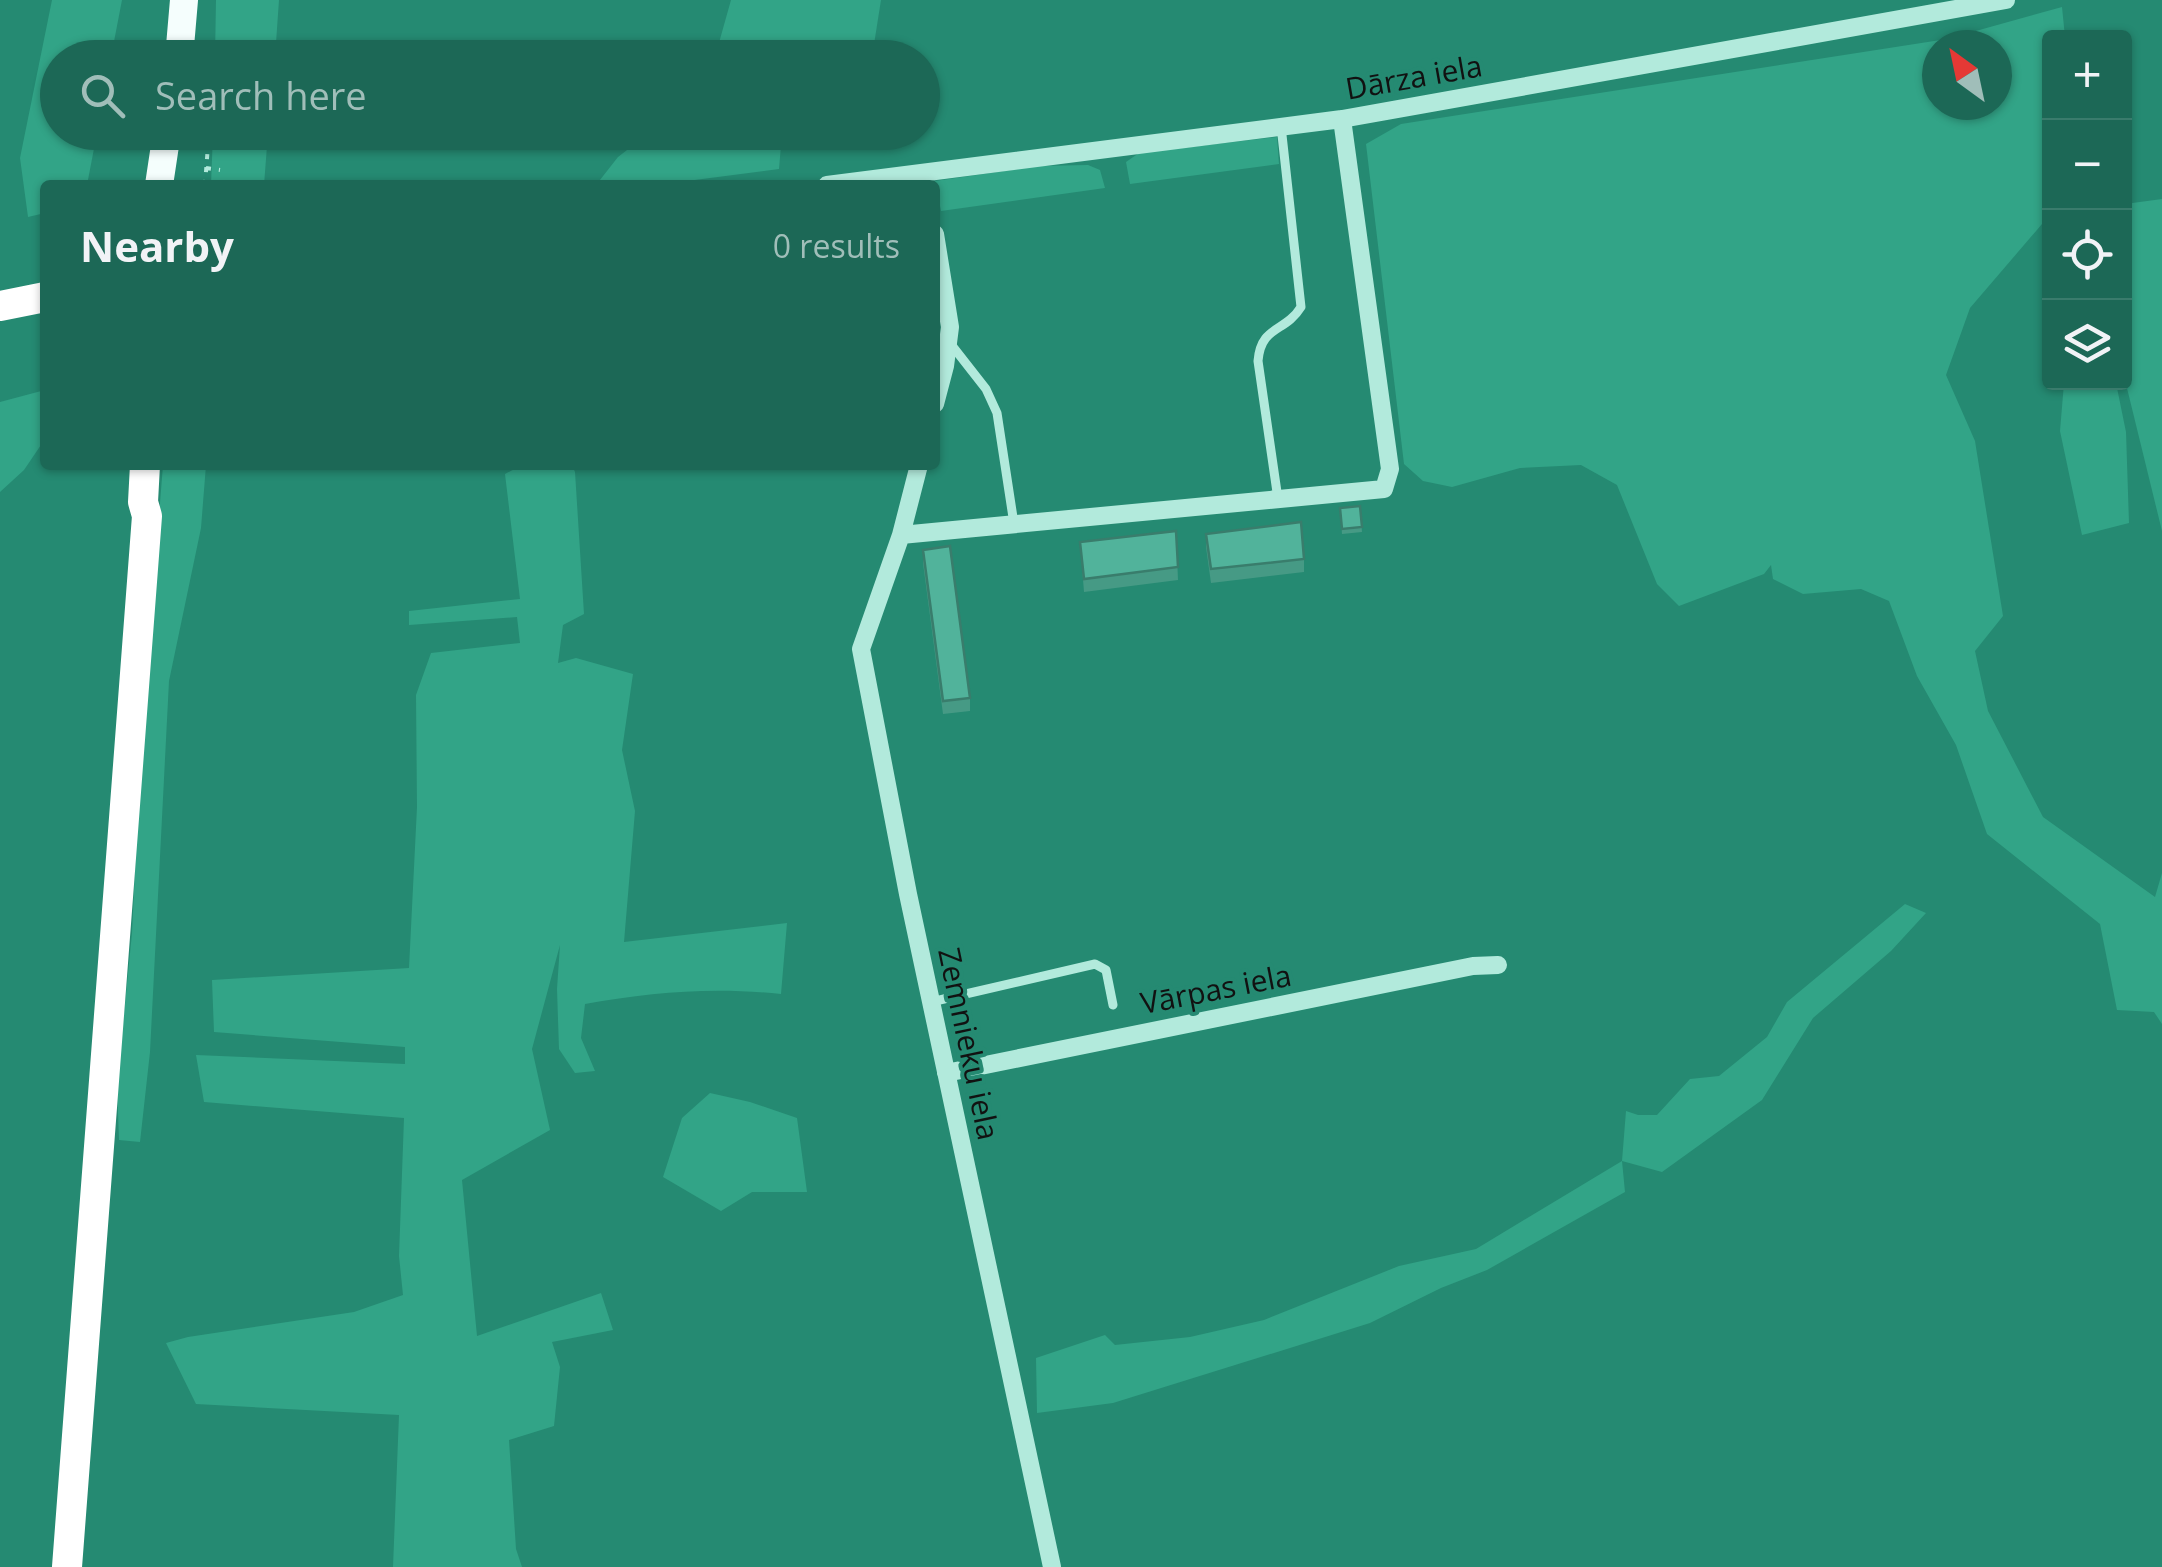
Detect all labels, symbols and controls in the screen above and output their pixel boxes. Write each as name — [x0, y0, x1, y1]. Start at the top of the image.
north arrow — [1922, 30, 2012, 120]
map controls — [2042, 30, 2132, 390]
button: + — [2042, 30, 2132, 120]
search box — [40, 40, 940, 150]
street label: Dārza iela — [1342, 44, 1485, 109]
icon: search — [75, 68, 130, 123]
text: Search here — [155, 69, 367, 121]
button: − — [2042, 120, 2132, 210]
button: locate — [2042, 210, 2132, 300]
text: Nearby — [80, 217, 234, 274]
text: 0 results — [773, 224, 900, 267]
button: layers — [2042, 300, 2132, 390]
street label: Zemnieku iela — [929, 944, 1010, 1143]
street label: Vārpas iela — [1137, 954, 1295, 1023]

